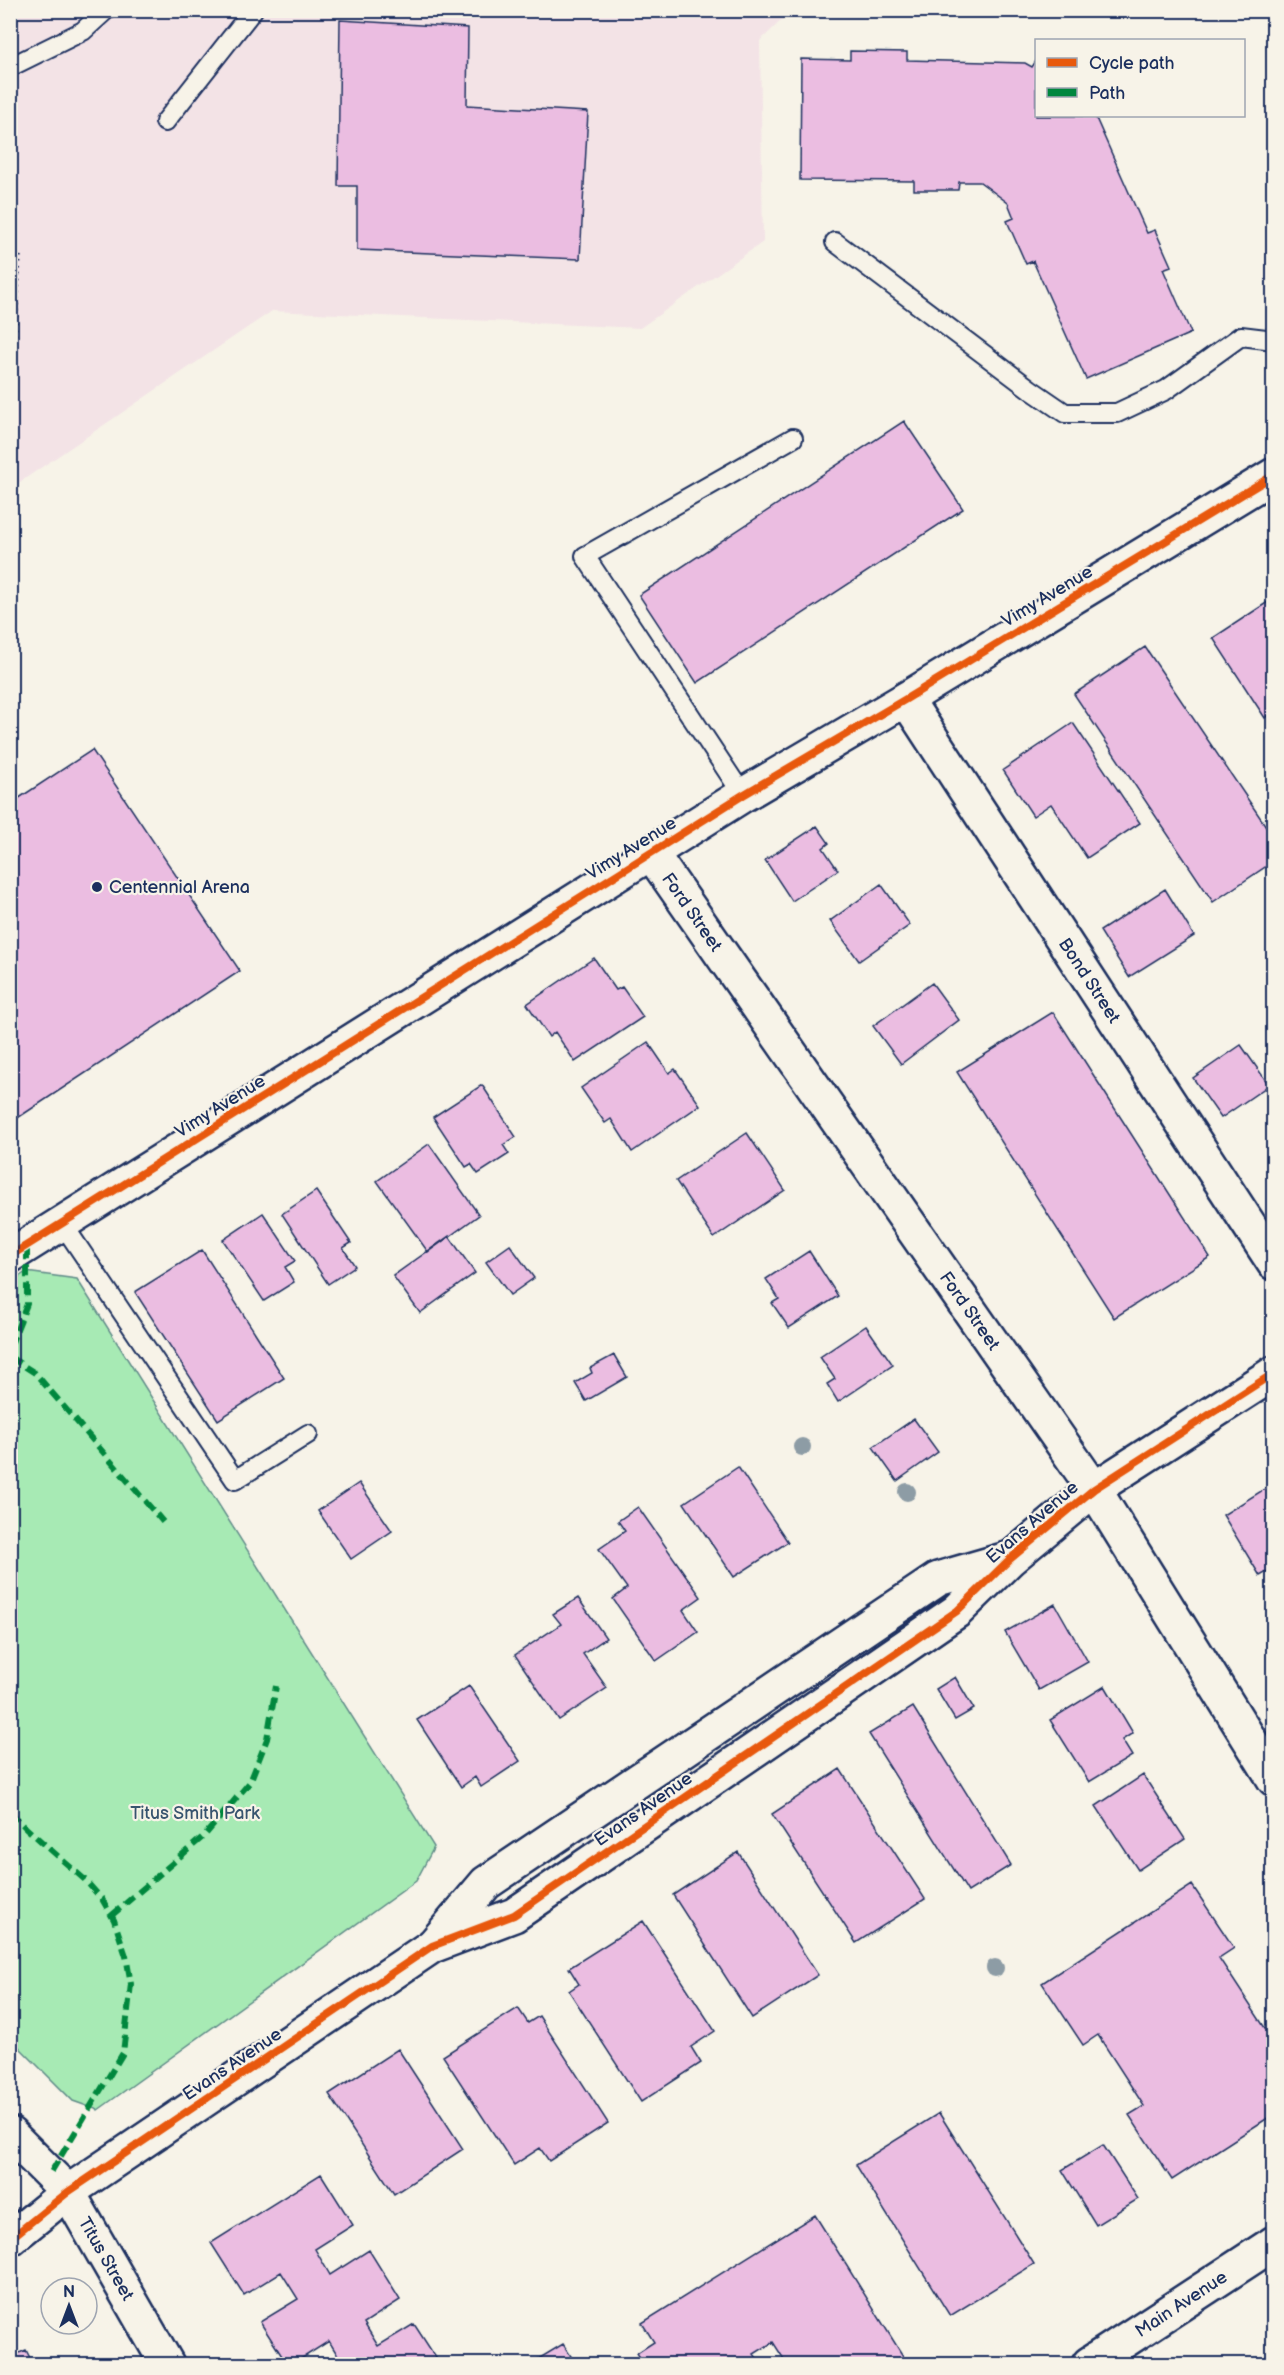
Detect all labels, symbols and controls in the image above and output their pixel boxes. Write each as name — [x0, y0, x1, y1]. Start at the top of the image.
legend — [1035, 39, 1245, 117]
text: Cycle path — [1089, 53, 1175, 74]
text: Path — [1089, 83, 1125, 104]
street label: Vimy Avenue — [998, 561, 1097, 632]
street label: Vimy Avenue — [582, 812, 681, 884]
street label: Ford Street — [657, 869, 727, 956]
place label: Centennial Arena — [109, 877, 250, 898]
marker: Centennial Arena — [90, 880, 104, 894]
street label: Bond Street — [1054, 934, 1125, 1027]
street label: Vimy Avenue — [171, 1070, 270, 1142]
street label: Ford Street — [935, 1268, 1004, 1355]
street label: Evans Avenue — [982, 1477, 1083, 1568]
street label: Evans Avenue — [590, 1768, 697, 1851]
park label: Titus Smith Park — [130, 1803, 260, 1824]
street label: Evans Avenue — [179, 2023, 286, 2105]
street label: Titus Street — [74, 2214, 138, 2305]
street label: Main Avenue — [1131, 2266, 1231, 2342]
north arrow — [39, 2276, 99, 2336]
text: N — [63, 2283, 75, 2302]

